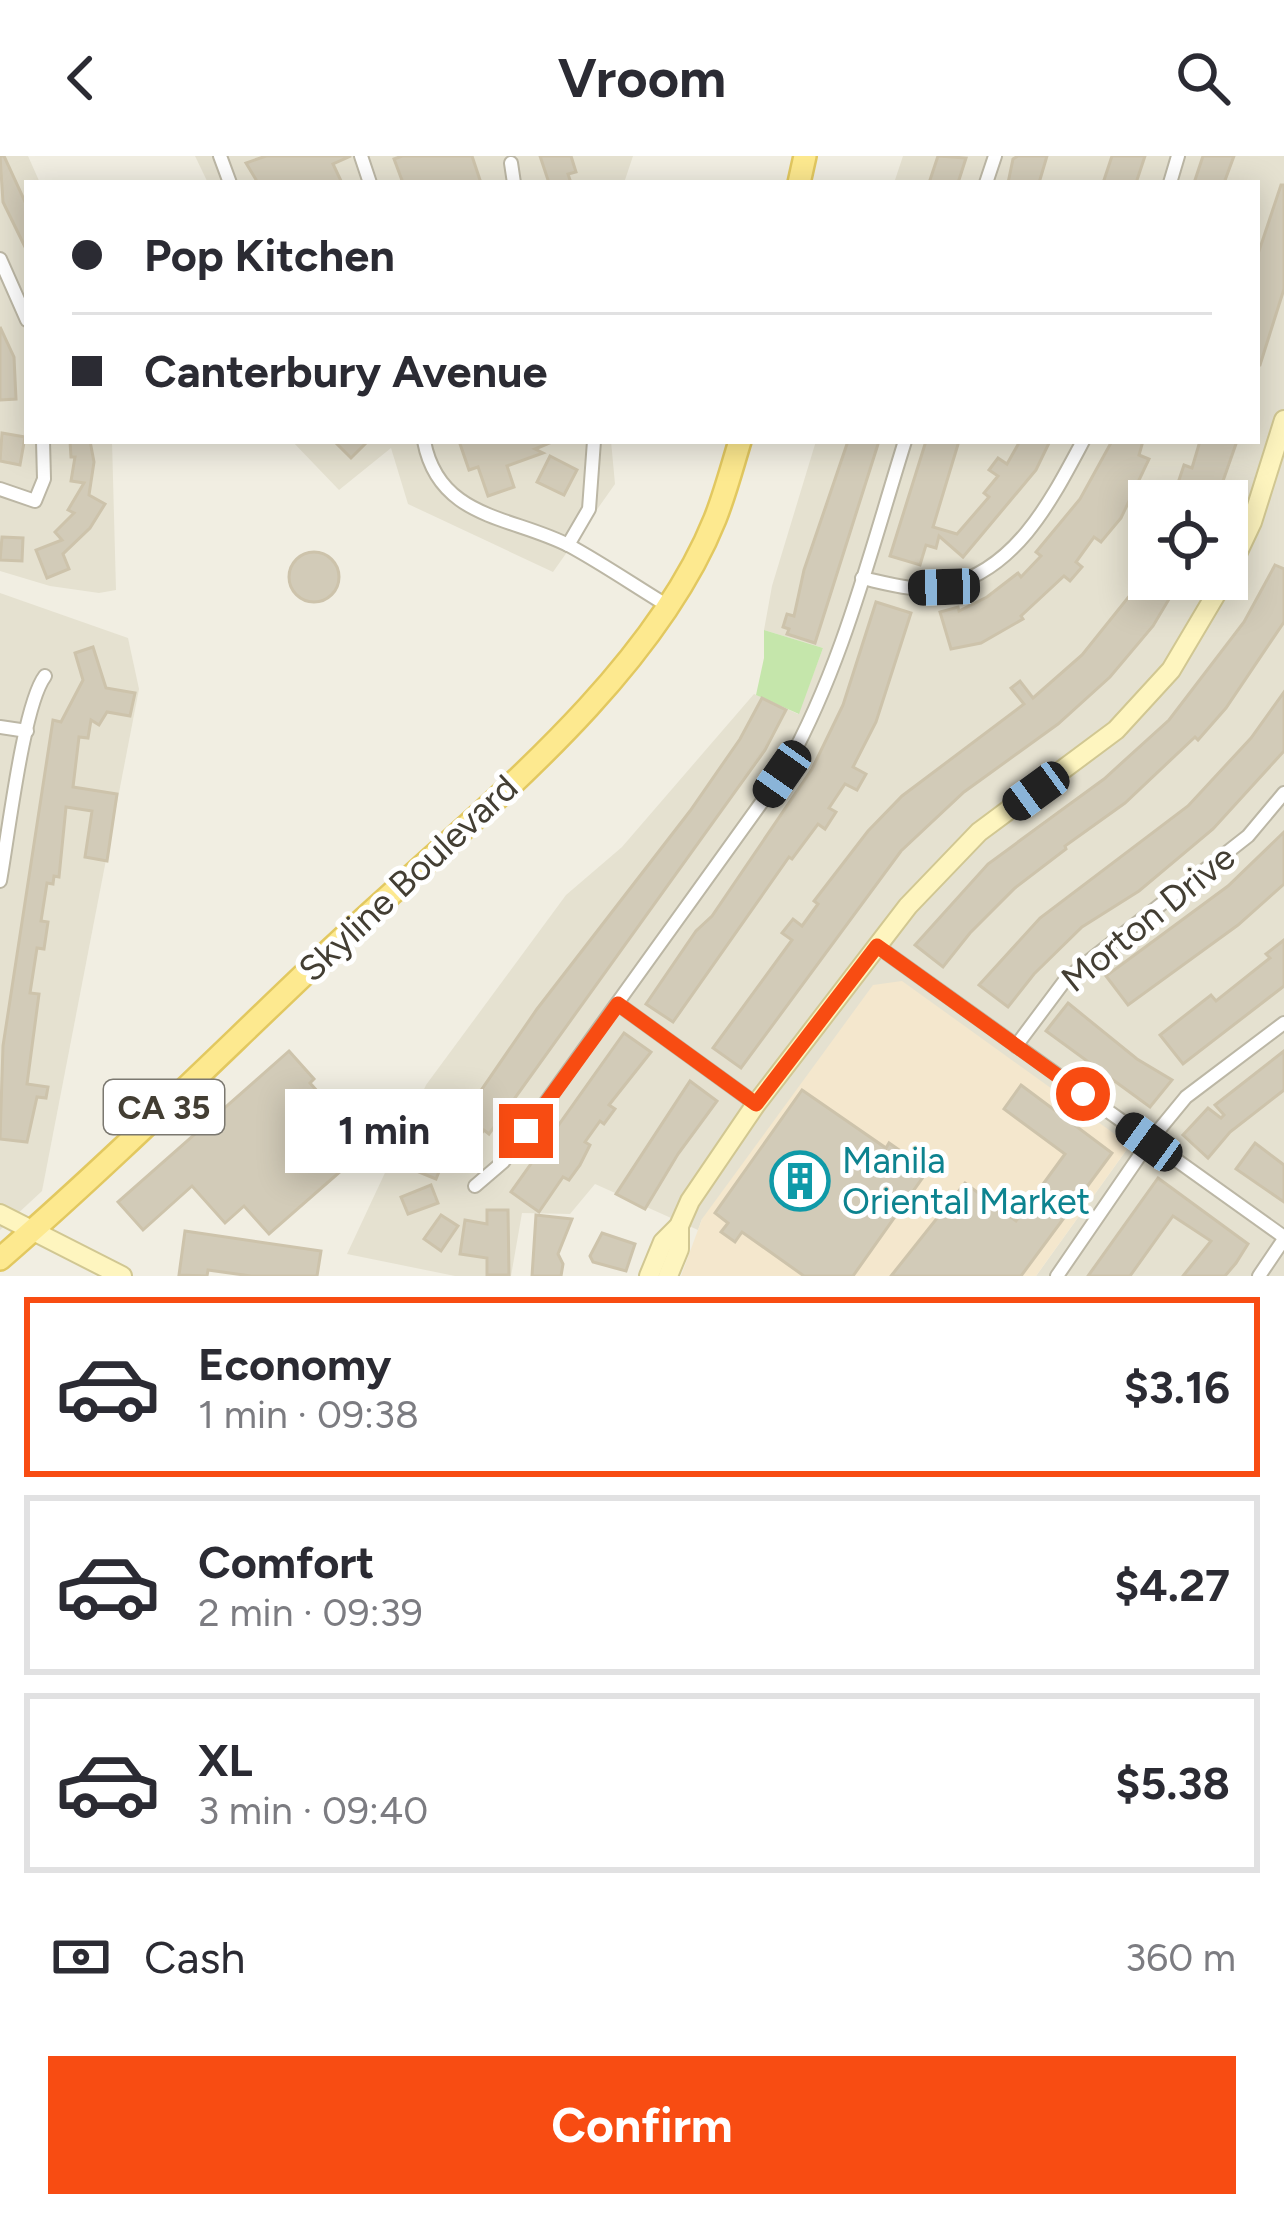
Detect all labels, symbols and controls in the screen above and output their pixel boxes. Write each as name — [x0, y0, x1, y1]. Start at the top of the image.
icon: back — [48, 45, 114, 111]
icon: search — [1170, 45, 1236, 111]
text: Vroom — [558, 46, 726, 111]
text: Pop Kitchen — [144, 228, 395, 282]
text: Canterbury Avenue — [144, 344, 547, 398]
map controls — [1128, 480, 1248, 600]
button: locate — [1128, 480, 1248, 600]
car — [907, 568, 981, 606]
car — [747, 734, 817, 814]
car — [996, 755, 1076, 827]
street label: Skyline Boulevard — [290, 766, 526, 990]
street label: Morton Drive — [1053, 835, 1243, 1001]
route start — [1056, 1067, 1110, 1121]
road number: CA 35 — [104, 1080, 224, 1134]
callout: 1 min — [286, 1089, 484, 1173]
route end — [499, 1104, 553, 1158]
car — [1109, 1106, 1189, 1178]
text: 1 min — [338, 1107, 430, 1154]
place label: Manila Oriental Market — [842, 1139, 1090, 1223]
building icon: Manila Oriental Market — [769, 1150, 831, 1212]
icon: car — [54, 1333, 162, 1441]
text: Economy — [198, 1337, 391, 1391]
text: $3.16 — [1124, 1360, 1230, 1414]
text: 1 min · 09:38 — [198, 1391, 419, 1438]
icon: car — [54, 1531, 162, 1639]
text: Comfort — [198, 1535, 374, 1589]
text: $4.27 — [1114, 1558, 1230, 1612]
text: 2 min · 09:39 — [198, 1589, 423, 1636]
icon: car — [54, 1729, 162, 1837]
text: XL — [198, 1733, 253, 1787]
text: $5.38 — [1115, 1756, 1230, 1810]
text: 3 min · 09:40 — [198, 1787, 428, 1834]
icon: cash — [48, 1924, 114, 1990]
text: Cash — [144, 1930, 245, 1984]
text: 360 m — [1125, 1934, 1236, 1981]
button: Confirm — [48, 2056, 1236, 2194]

